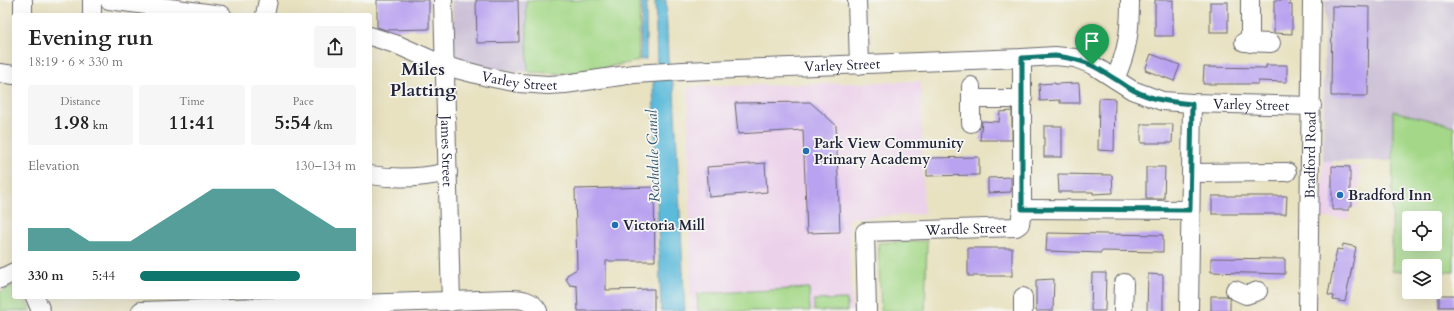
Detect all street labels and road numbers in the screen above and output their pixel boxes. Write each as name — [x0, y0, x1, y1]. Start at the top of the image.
street label: Varley Street — [804, 54, 881, 76]
street label: Varley Street — [479, 66, 558, 95]
street label: Varley Street — [1213, 94, 1290, 115]
street label: Bradford Road — [1300, 111, 1320, 199]
street label: James Street — [437, 113, 457, 187]
street label: Wardle Street — [924, 218, 1008, 240]

